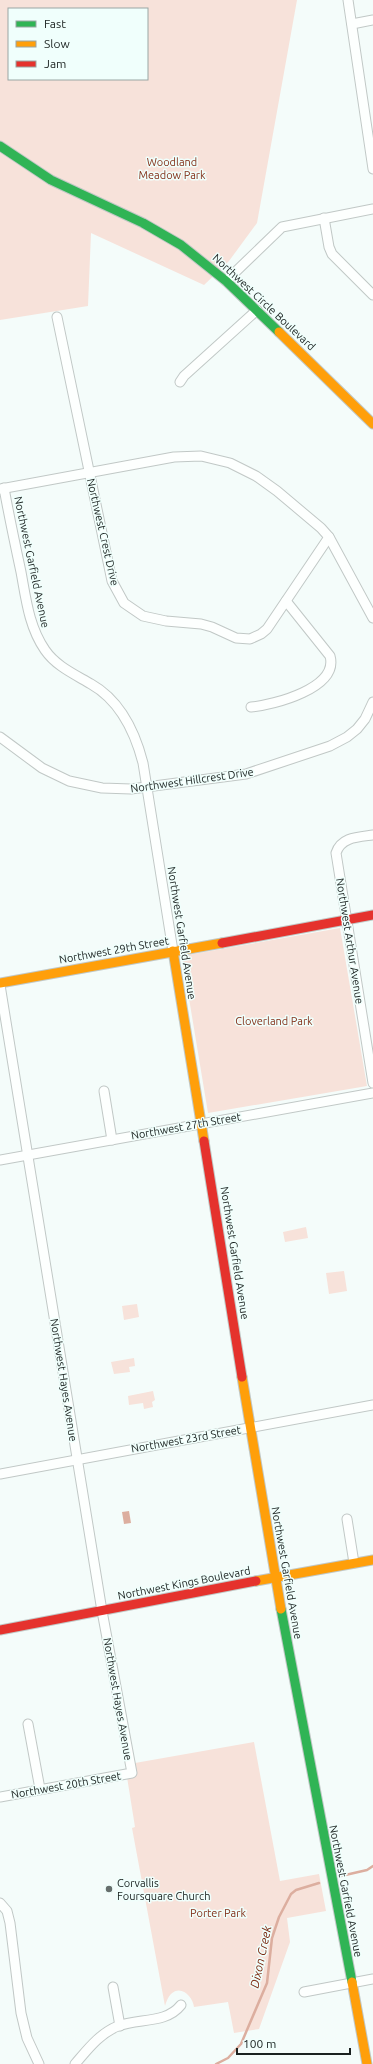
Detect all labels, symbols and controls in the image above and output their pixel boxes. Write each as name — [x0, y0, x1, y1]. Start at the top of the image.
legend — [8, 8, 148, 80]
text: Fast — [44, 17, 66, 30]
text: Slow — [44, 37, 70, 50]
text: Jam — [44, 57, 66, 70]
park label: Woodland Meadow Park — [138, 156, 206, 181]
street label: Northwest Circle Boulevard — [210, 251, 318, 353]
street label: Northwest Crest Drive — [85, 477, 121, 587]
street label: Northwest Garfield Avenue — [12, 495, 52, 629]
street label: Northwest Hillcrest Drive — [130, 765, 254, 795]
street label: Northwest Garfield Avenue — [166, 866, 198, 1000]
street label: Northwest Arthur Avenue — [334, 877, 366, 1005]
street label: Northwest 29th Street — [58, 934, 171, 966]
park label: Cloverland Park — [235, 1015, 313, 1027]
street label: Northwest 27th Street — [130, 1110, 243, 1142]
street label: Northwest Garfield Avenue — [219, 1186, 251, 1320]
street label: Northwest Hayes Avenue — [48, 1318, 80, 1442]
street label: Northwest 23rd Street — [130, 1423, 243, 1455]
street label: Northwest Garfield Avenue — [269, 1506, 305, 1640]
street label: Northwest Kings Boulevard — [117, 1564, 251, 1602]
street label: Northwest Hayes Avenue — [101, 1637, 135, 1761]
street label: Northwest 20th Street — [10, 1769, 123, 1801]
street label: Northwest Garfield Avenue — [327, 1824, 365, 1958]
place label: Corvallis Foursquare Church — [117, 1877, 210, 1902]
marker: Corvallis Foursquare Church — [104, 1884, 114, 1894]
park label: Porter Park — [190, 1907, 246, 1919]
water label: Dixon Creek — [248, 1924, 274, 1989]
scale bar — [237, 2030, 350, 2056]
text: 100 m — [243, 2037, 276, 2050]

